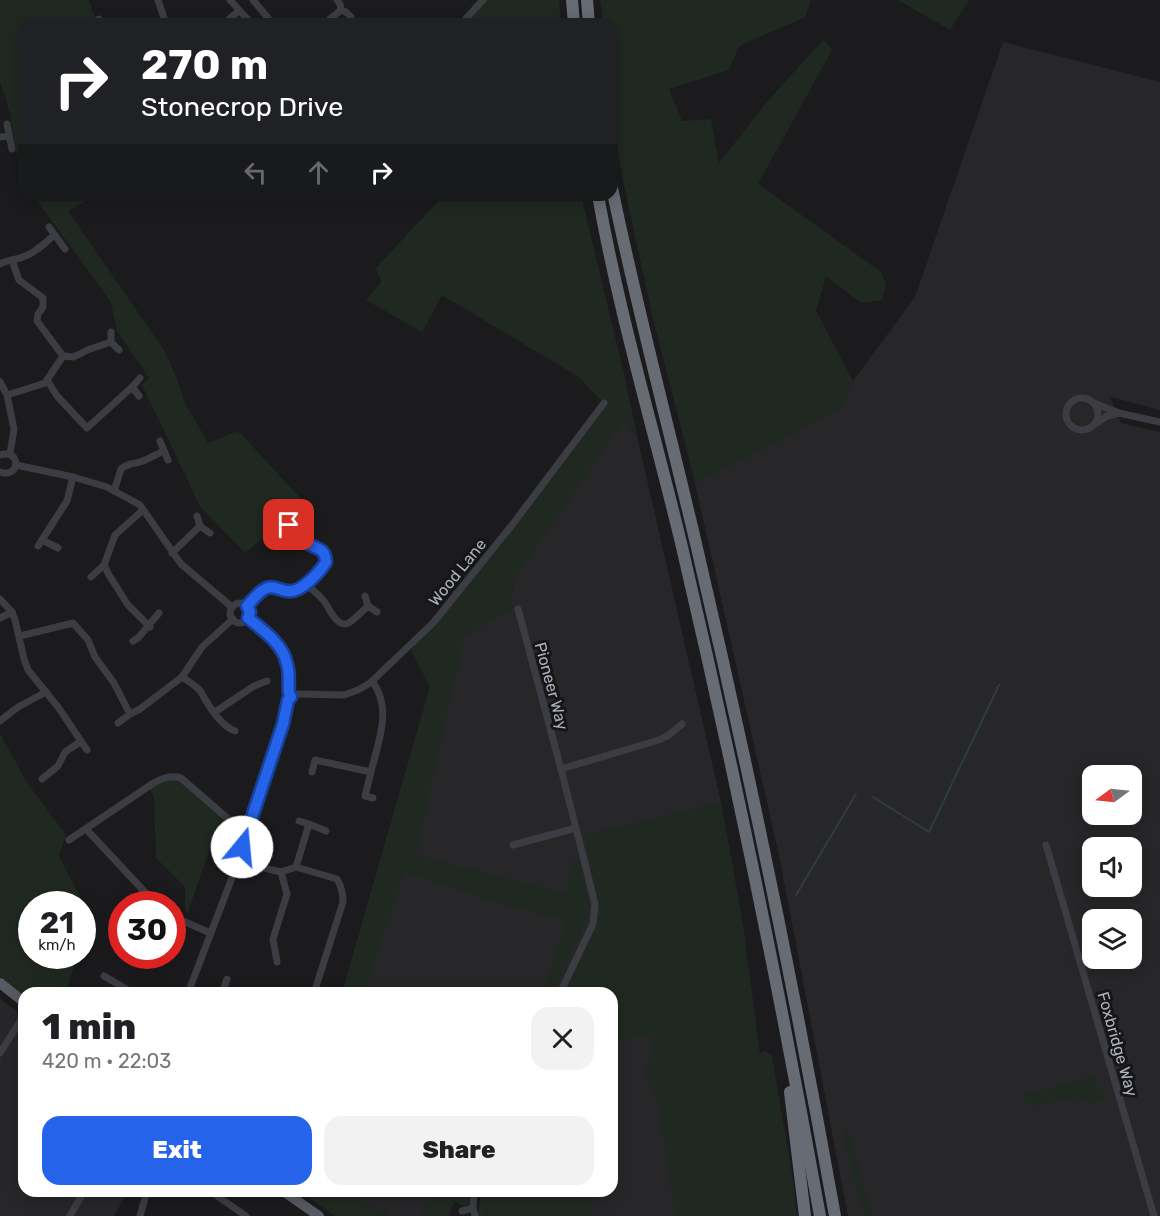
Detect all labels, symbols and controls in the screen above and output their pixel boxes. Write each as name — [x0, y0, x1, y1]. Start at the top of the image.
text: 270 m — [141, 40, 268, 90]
icon: right — [42, 42, 120, 120]
text: Stonecrop Drive — [141, 91, 343, 123]
icon: left — [239, 156, 272, 189]
icon: ahead — [302, 156, 335, 189]
icon: right — [365, 156, 398, 189]
pin — [263, 499, 314, 550]
icon: arrive — [272, 508, 305, 541]
street label: Wood Lane — [425, 535, 490, 610]
street label: Pioneer Way — [531, 640, 572, 732]
north arrow — [1082, 765, 1142, 825]
map controls — [1082, 765, 1142, 969]
position arrow — [210, 815, 274, 879]
button: sound — [1082, 837, 1142, 897]
speed limit sign: 30 — [108, 891, 186, 969]
text: 21 — [40, 905, 74, 941]
button: layers — [1082, 909, 1142, 969]
text: km/h — [38, 936, 76, 954]
street label: Foxbridge Way — [1094, 990, 1142, 1099]
text: 1 min — [42, 1005, 136, 1048]
button: close — [531, 1007, 594, 1070]
text: 420 m · 22:03 — [42, 1049, 171, 1073]
button: Exit — [42, 1116, 312, 1185]
button: Share — [324, 1116, 594, 1185]

